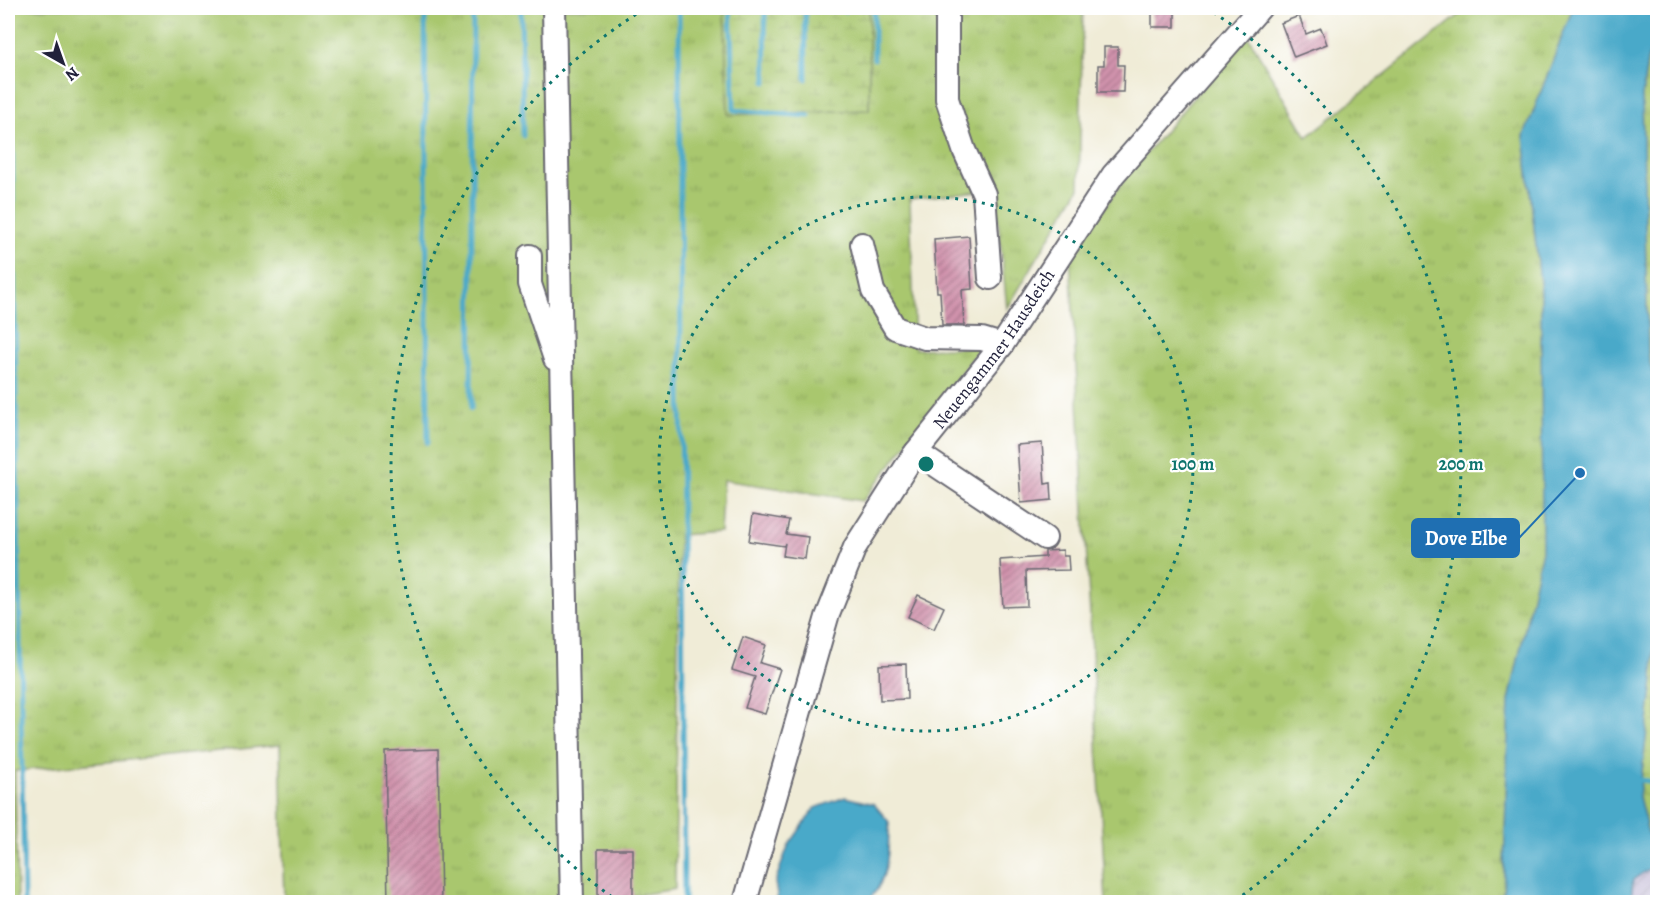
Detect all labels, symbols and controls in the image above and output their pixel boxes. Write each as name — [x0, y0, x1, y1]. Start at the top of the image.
north arrow — [33, 33, 93, 93]
text: N — [60, 62, 84, 86]
street label: Neuengammer Hausdeich — [927, 264, 1061, 434]
text: 100 m — [1172, 452, 1214, 476]
text: 200 m — [1438, 452, 1484, 476]
centre of rings — [916, 454, 936, 474]
callout: Dove Elbe — [1412, 519, 1519, 557]
text: Dove Elbe — [1425, 525, 1507, 552]

